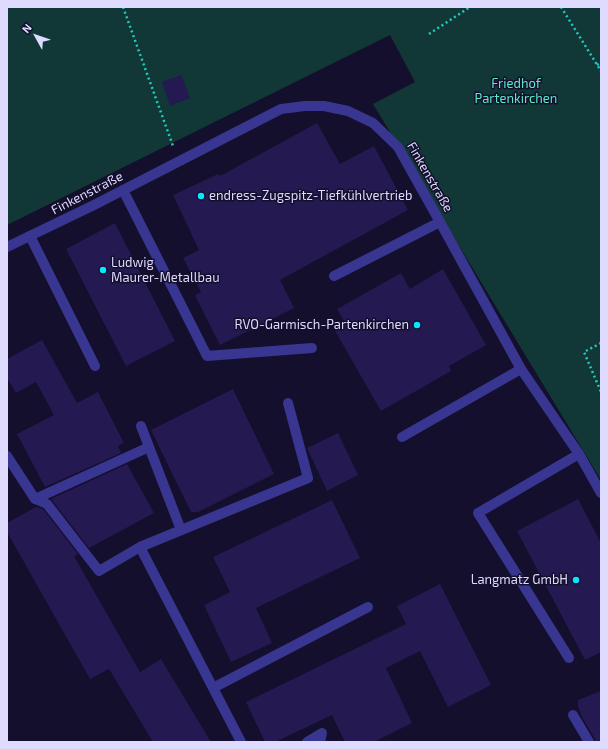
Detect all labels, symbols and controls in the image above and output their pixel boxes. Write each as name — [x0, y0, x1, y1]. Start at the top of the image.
north arrow — [16, 16, 56, 56]
text: N — [19, 21, 34, 35]
park label: Friedhof Partenkirchen — [475, 76, 557, 107]
street label: Finkenstraße — [404, 139, 456, 215]
street label: Finkenstraße — [49, 168, 125, 218]
place label: endress-Zugspitz-Tiefkühlvertrieb — [209, 188, 412, 204]
marker: endress-Zugspitz-Tiefkühlvertrieb — [196, 191, 206, 201]
place label: Ludwig Maurer-Metallbau — [111, 255, 220, 286]
marker: Ludwig Maurer-Metallbau — [98, 265, 108, 275]
place label: RVO-Garmisch-Partenkirchen — [234, 317, 409, 333]
marker: RVO-Garmisch-Partenkirchen — [412, 320, 422, 330]
place label: Langmatz GmbH — [471, 572, 568, 588]
marker: Langmatz GmbH — [571, 575, 581, 585]

